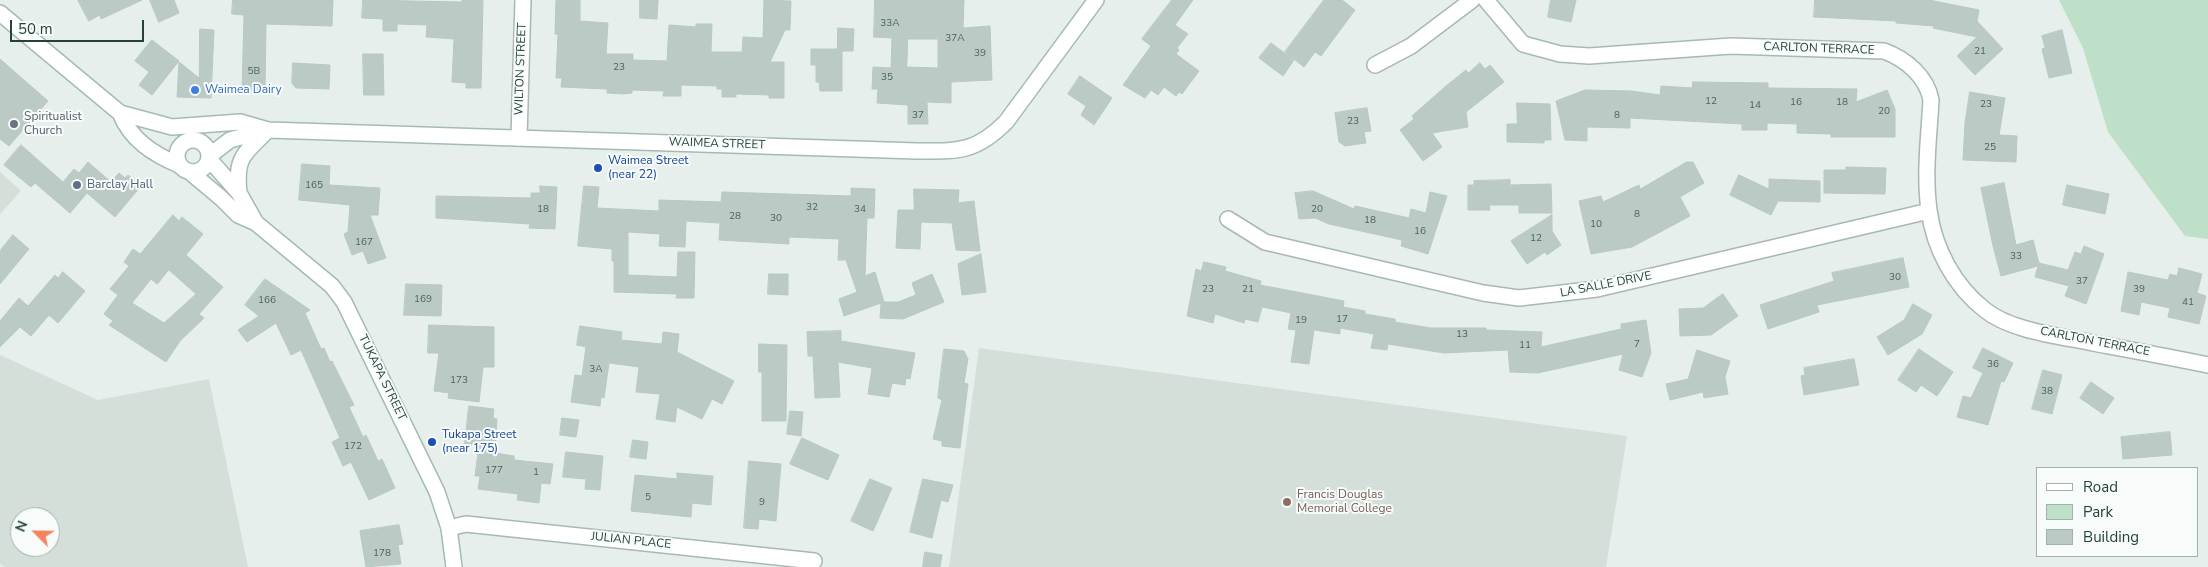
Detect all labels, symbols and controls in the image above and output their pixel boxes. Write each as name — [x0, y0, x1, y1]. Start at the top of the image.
scale bar — [12, 10, 146, 42]
house number: 33A — [880, 18, 900, 30]
text: 50 m — [18, 19, 53, 39]
street label: WILTON STREET — [512, 22, 530, 116]
house number: 37A — [945, 33, 965, 45]
street label: CARLTON TERRACE — [1763, 40, 1875, 58]
house number: 21 — [1974, 46, 1986, 58]
house number: 39 — [974, 48, 986, 60]
house number: 23 — [613, 62, 625, 74]
house number: 5B — [248, 66, 260, 78]
house number: 35 — [881, 72, 893, 84]
place label: Waimea Dairy — [205, 83, 282, 97]
marker: Waimea Dairy — [189, 84, 201, 96]
house number: 12 — [1705, 96, 1717, 108]
house number: 16 — [1790, 97, 1802, 109]
house number: 18 — [1836, 97, 1848, 109]
house number: 23 — [1980, 99, 1992, 111]
house number: 14 — [1749, 100, 1761, 112]
house number: 20 — [1878, 106, 1890, 118]
place label: Spiritualist Church — [24, 110, 82, 138]
house number: 37 — [912, 110, 924, 122]
house number: 8 — [1614, 110, 1620, 122]
house number: 23 — [1347, 116, 1359, 128]
marker: Spiritualist Church — [8, 118, 20, 130]
street label: WAIMEA STREET — [668, 135, 766, 153]
house number: 25 — [1984, 142, 1996, 154]
place label: Waimea Street (near 22) — [608, 154, 689, 182]
marker: Waimea Street (near 22) — [592, 162, 604, 174]
place label: Barclay Hall — [87, 178, 153, 192]
marker: Barclay Hall — [71, 179, 83, 191]
house number: 165 — [305, 180, 323, 192]
house number: 32 — [806, 202, 818, 214]
house number: 18 — [537, 204, 549, 216]
house number: 34 — [854, 204, 866, 216]
house number: 20 — [1311, 204, 1323, 216]
house number: 8 — [1634, 209, 1640, 221]
house number: 28 — [729, 211, 741, 223]
house number: 30 — [770, 213, 782, 225]
house number: 18 — [1364, 215, 1376, 227]
house number: 10 — [1590, 219, 1602, 231]
house number: 16 — [1414, 226, 1426, 238]
house number: 12 — [1530, 233, 1542, 245]
house number: 167 — [355, 237, 373, 249]
house number: 33 — [2010, 251, 2022, 263]
street label: LA SALLE DRIVE — [1559, 269, 1653, 301]
house number: 30 — [1889, 272, 1901, 284]
house number: 37 — [2076, 276, 2088, 288]
house number: 23 — [1202, 284, 1214, 296]
house number: 21 — [1242, 284, 1254, 296]
house number: 39 — [2133, 284, 2145, 296]
house number: 169 — [414, 294, 432, 306]
house number: 166 — [258, 295, 276, 307]
house number: 41 — [2182, 297, 2194, 309]
house number: 17 — [1336, 314, 1348, 326]
house number: 19 — [1295, 315, 1307, 327]
street label: CARLTON TERRACE — [2039, 324, 2151, 360]
house number: 13 — [1456, 329, 1468, 341]
street label: TUKAPA STREET — [355, 333, 409, 423]
house number: 7 — [1634, 339, 1640, 351]
house number: 11 — [1519, 340, 1531, 352]
house number: 36 — [1987, 359, 1999, 371]
house number: 3A — [589, 364, 603, 376]
house number: 173 — [450, 375, 468, 387]
house number: 38 — [2041, 386, 2053, 398]
place label: Tukapa Street (near 175) — [442, 428, 517, 456]
marker: Tukapa Street (near 175) — [426, 436, 438, 448]
house number: 172 — [344, 441, 362, 453]
house number: 177 — [485, 465, 503, 477]
house number: 1 — [533, 467, 539, 479]
legend — [2036, 467, 2198, 557]
text: Road — [2083, 477, 2118, 497]
place label: Francis Douglas Memorial College — [1297, 488, 1392, 516]
house number: 5 — [645, 492, 651, 504]
marker: Francis Douglas Memorial College — [1281, 496, 1293, 508]
house number: 9 — [759, 497, 765, 509]
text: Park — [2083, 502, 2113, 522]
north arrow — [10, 507, 60, 557]
text: N — [11, 518, 32, 535]
text: Building — [2083, 527, 2139, 547]
street label: JULIAN PLACE — [590, 530, 672, 552]
house number: 178 — [373, 548, 391, 560]

